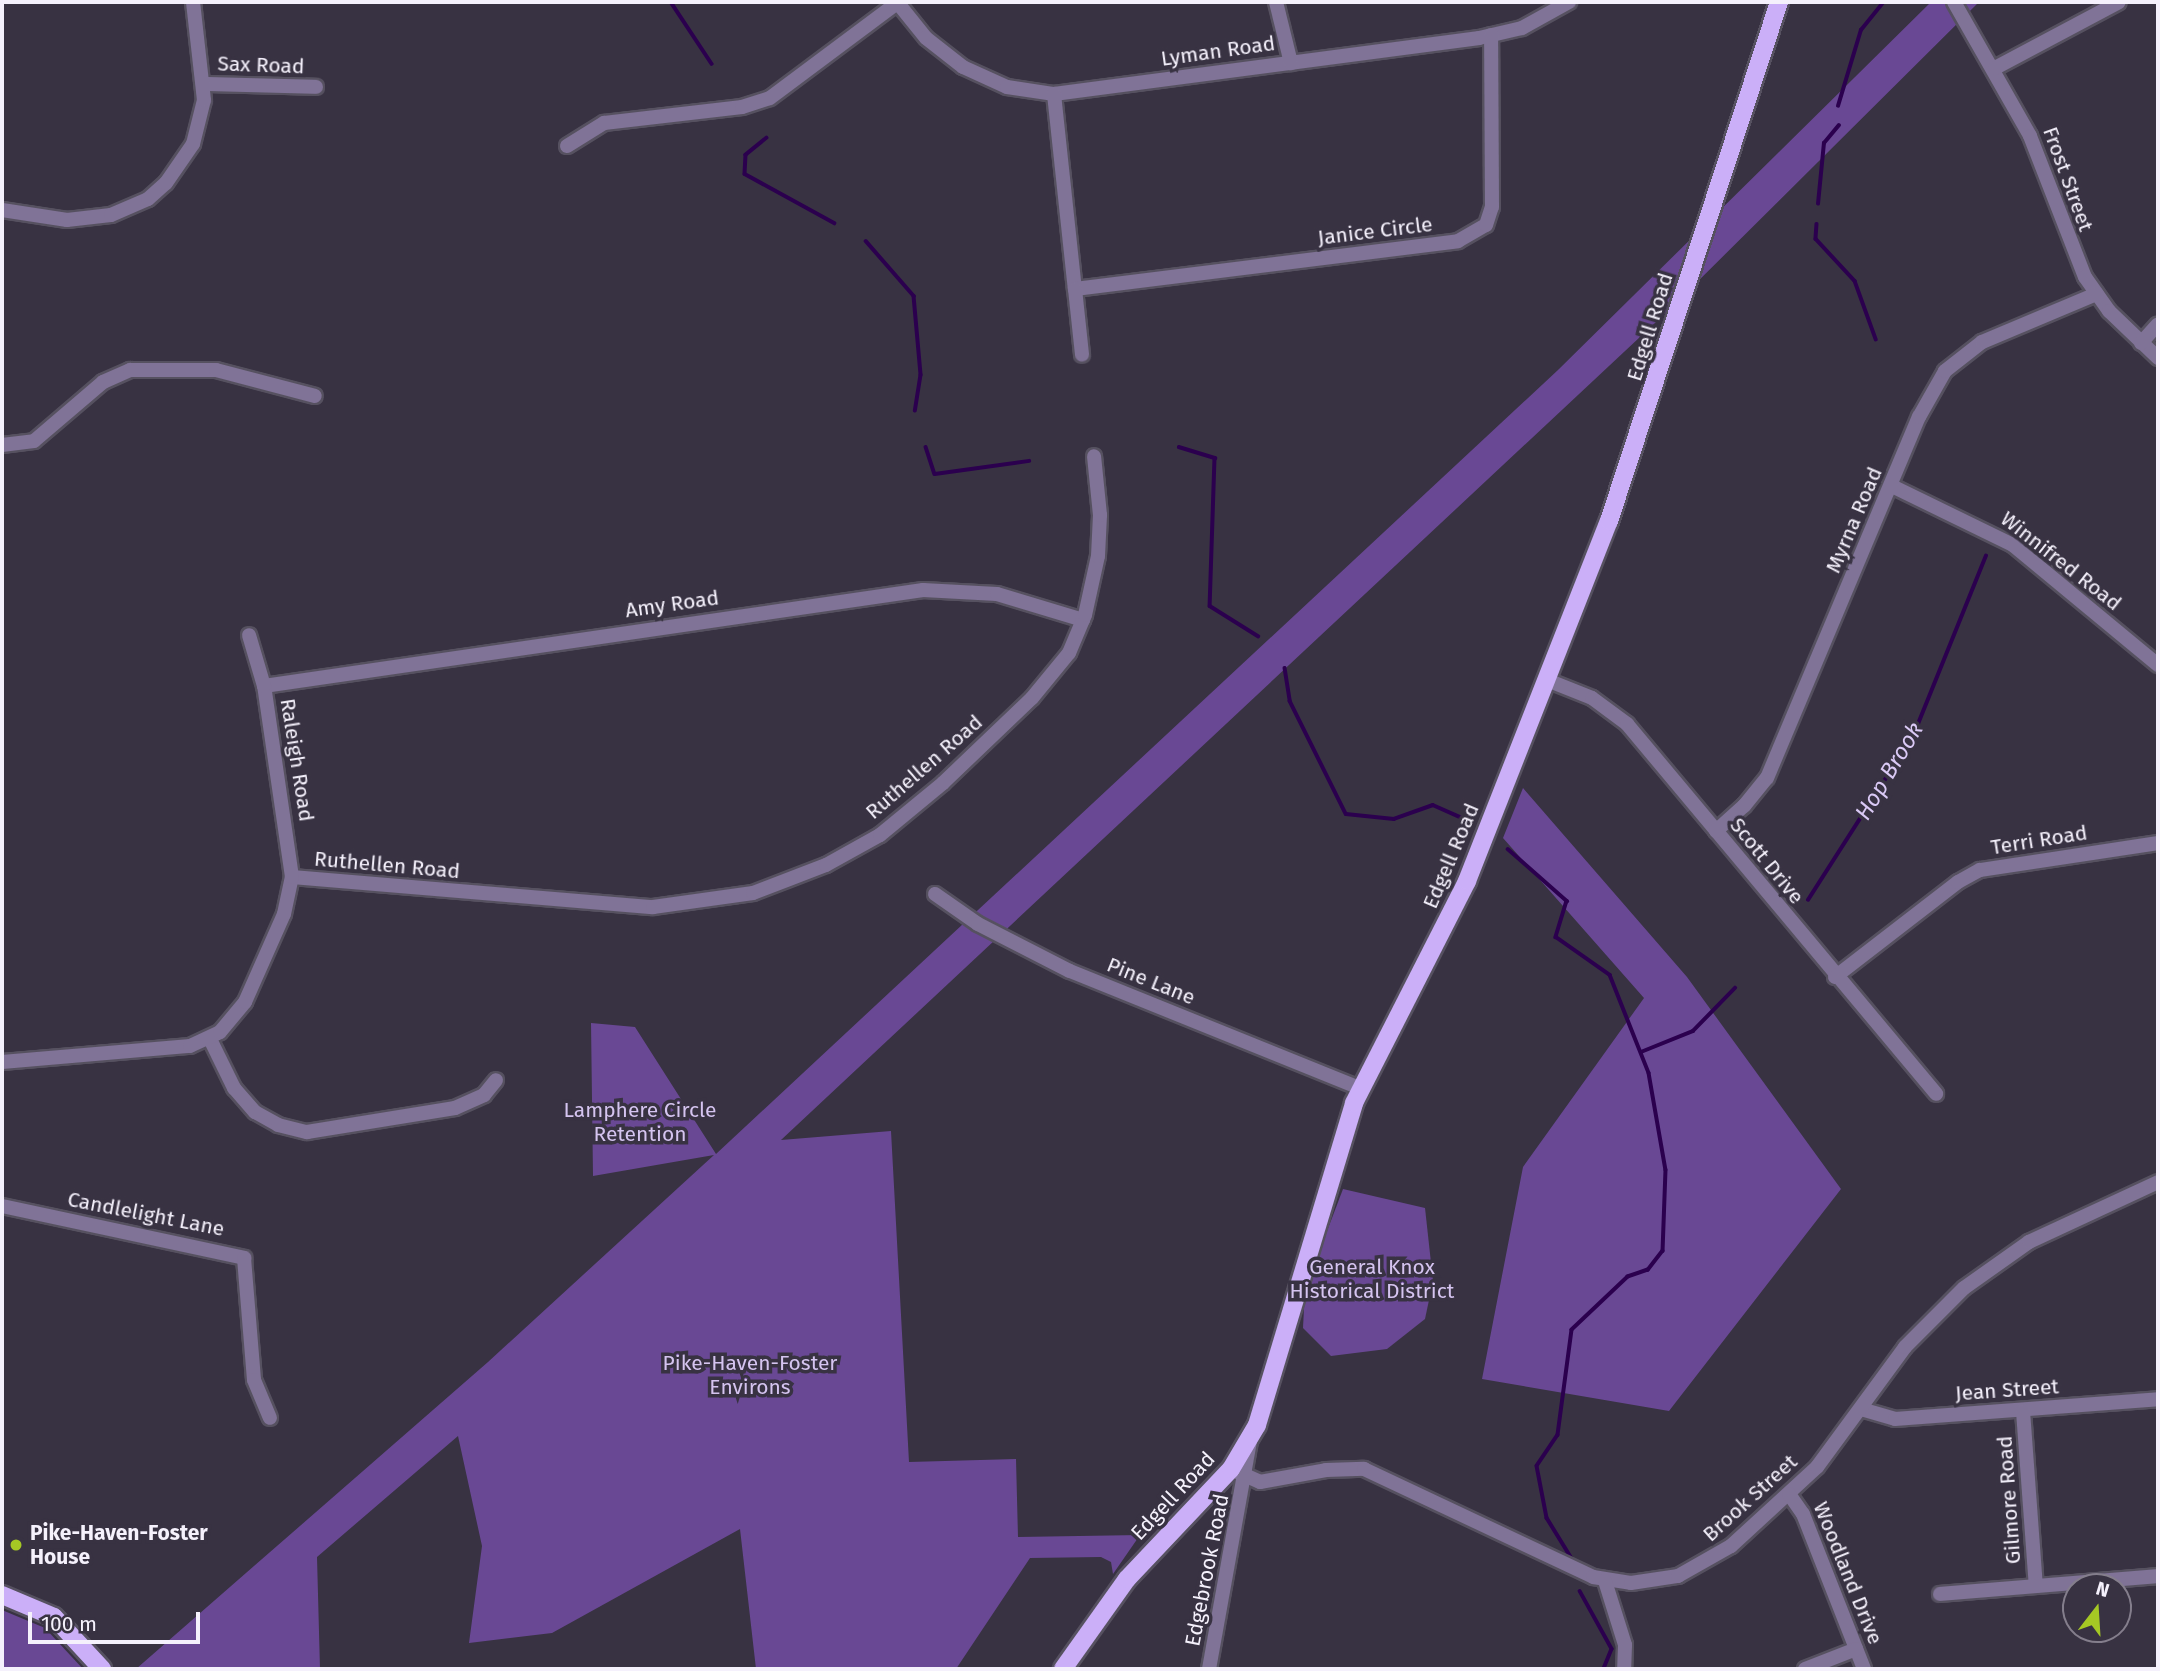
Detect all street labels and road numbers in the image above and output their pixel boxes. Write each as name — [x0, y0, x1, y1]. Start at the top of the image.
street label: Lyman Road — [1159, 31, 1277, 71]
street label: Sax Road — [217, 51, 305, 79]
street label: Frost Street — [2037, 123, 2099, 235]
street label: Janice Circle — [1316, 211, 1434, 251]
street label: Edgell Road — [1622, 270, 1678, 384]
street label: Myrna Road — [1820, 463, 1888, 577]
street label: Winnifred Road — [1996, 506, 2126, 616]
street label: Amy Road — [624, 585, 720, 623]
street label: Raleigh Road — [275, 697, 319, 823]
street label: Ruthellen Road — [861, 710, 987, 824]
street label: Edgell Road — [1418, 800, 1484, 912]
street label: Scott Drive — [1725, 813, 1809, 909]
street label: Terri Road — [1989, 820, 2089, 860]
street label: Ruthellen Road — [313, 846, 461, 884]
street label: Pine Lane — [1103, 952, 1199, 1010]
street label: Candlelight Lane — [65, 1186, 227, 1242]
street label: Jean Street — [1954, 1374, 2060, 1406]
street label: Gilmore Road — [1992, 1435, 2026, 1565]
street label: Edgell Road — [1126, 1447, 1220, 1545]
street label: Brook Street — [1698, 1449, 1802, 1547]
street label: Edgebrook Road — [1180, 1492, 1234, 1648]
street label: Woodland Drive — [1808, 1498, 1888, 1648]

